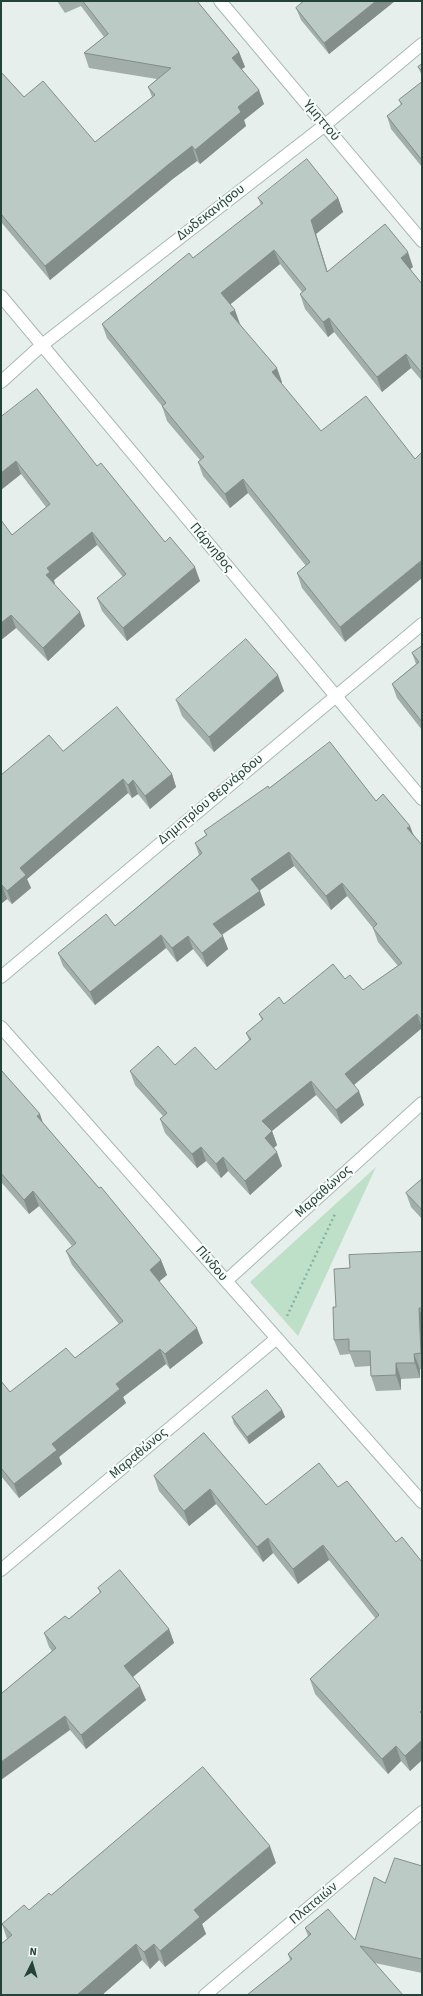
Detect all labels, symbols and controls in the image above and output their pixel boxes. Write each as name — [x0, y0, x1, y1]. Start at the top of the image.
street label: Υμηττού — [299, 97, 343, 145]
street label: Δωδεκανήσου — [173, 181, 249, 245]
street label: Πάρνηθος — [185, 520, 237, 576]
street label: Δημητρίου Βερνάρδου — [155, 751, 267, 849]
street label: Μαραθώνος — [292, 1162, 356, 1222]
street label: Πίνδου — [191, 1243, 231, 1285]
street label: Μαραθώνος — [107, 1425, 171, 1483]
street label: Πλαταιών — [287, 1879, 341, 1929]
north arrow — [12, 1944, 52, 1984]
text: N — [29, 1944, 37, 1959]

